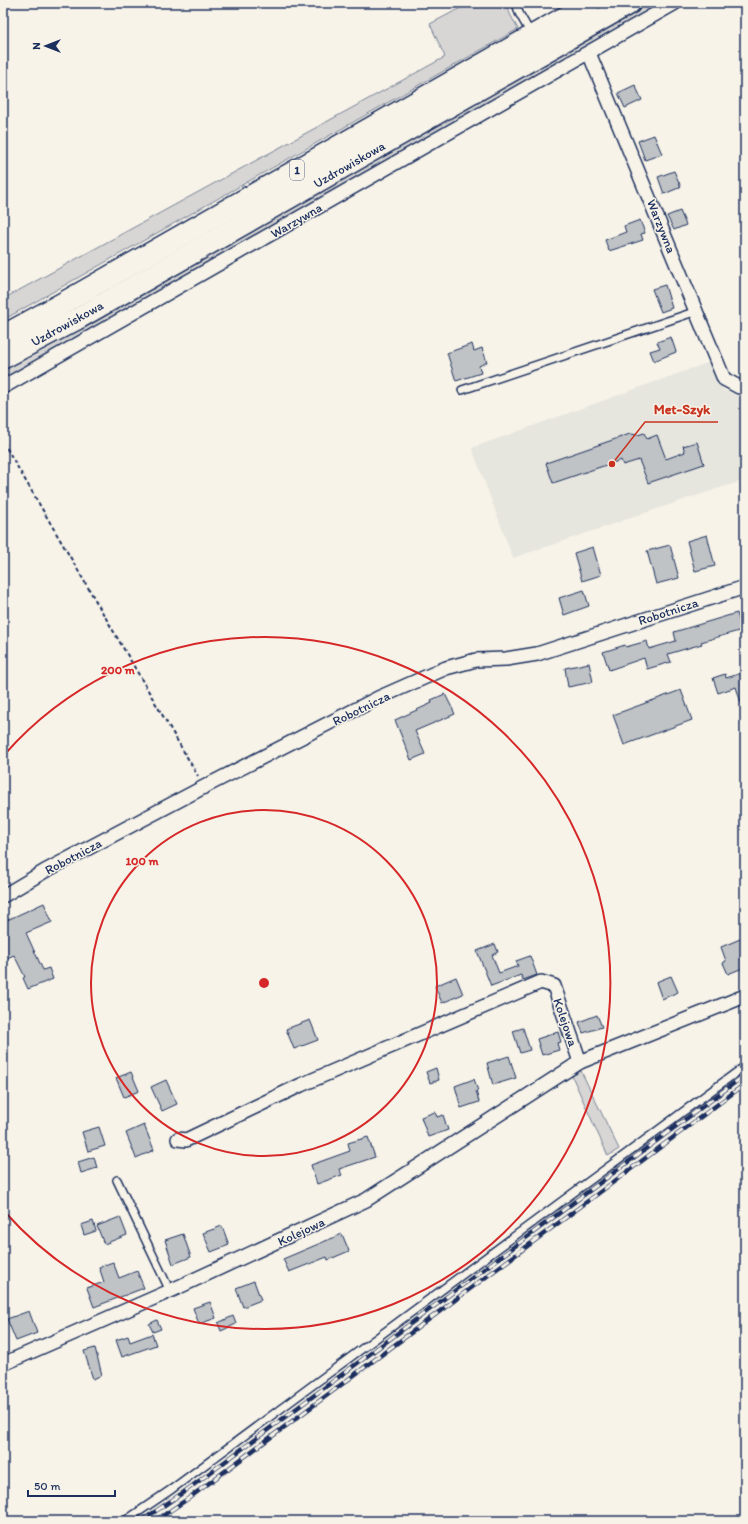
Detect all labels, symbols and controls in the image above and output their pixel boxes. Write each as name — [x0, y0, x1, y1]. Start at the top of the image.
north arrow — [26, 26, 66, 66]
text: N — [30, 42, 43, 50]
street label: Uzdrowiskowa — [311, 138, 388, 191]
road number: 1 — [290, 160, 304, 180]
street label: Warzywna — [644, 197, 679, 256]
street label: Warzywna — [268, 199, 325, 241]
street label: Uzdrowiskowa — [29, 297, 106, 349]
callout: Met-Szyk — [645, 396, 718, 422]
text: Met-Szyk — [654, 401, 711, 418]
street label: Robotnicza — [636, 595, 700, 628]
text: 200 m — [101, 663, 136, 677]
street label: Robotnicza — [330, 688, 393, 729]
street label: Robotnicza — [42, 835, 104, 878]
text: 100 m — [125, 854, 159, 868]
centre of rings — [257, 976, 271, 990]
street label: Kolejowa — [550, 996, 581, 1049]
street label: Kolejowa — [275, 1214, 327, 1249]
scale bar — [28, 1472, 115, 1498]
text: 50 m — [34, 1479, 60, 1493]

